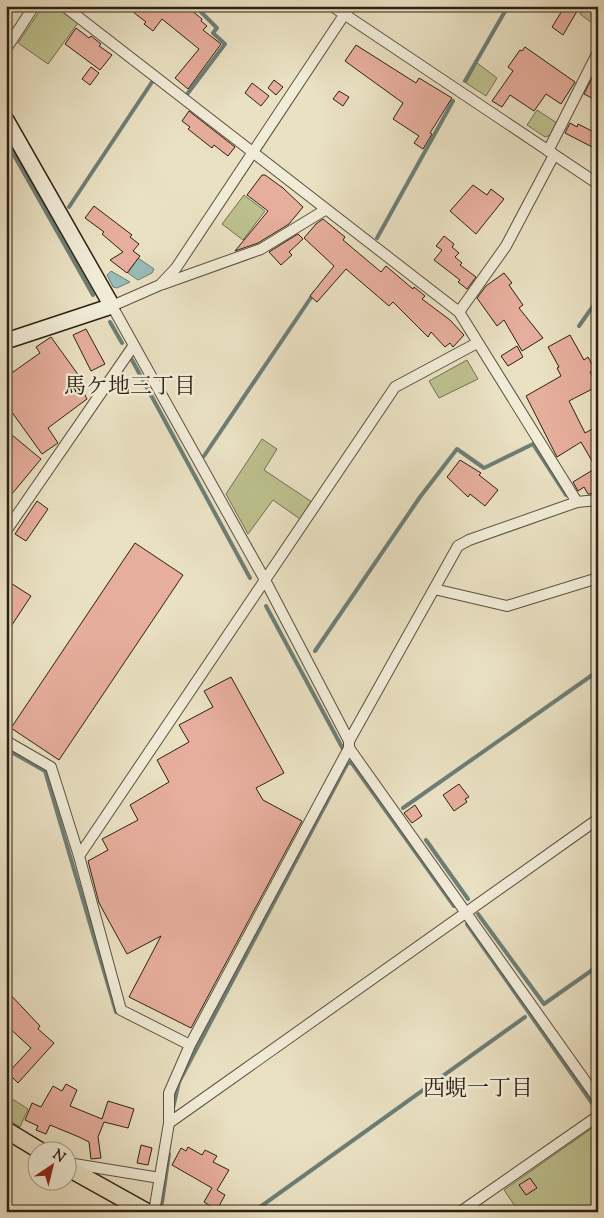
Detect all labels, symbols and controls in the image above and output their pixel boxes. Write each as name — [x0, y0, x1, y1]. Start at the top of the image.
district label: 馬ケ地三丁目 — [64, 372, 196, 404]
district label: 西蜆一丁目 — [423, 1074, 533, 1106]
north arrow — [28, 1140, 78, 1190]
text: N — [48, 1146, 69, 1168]

